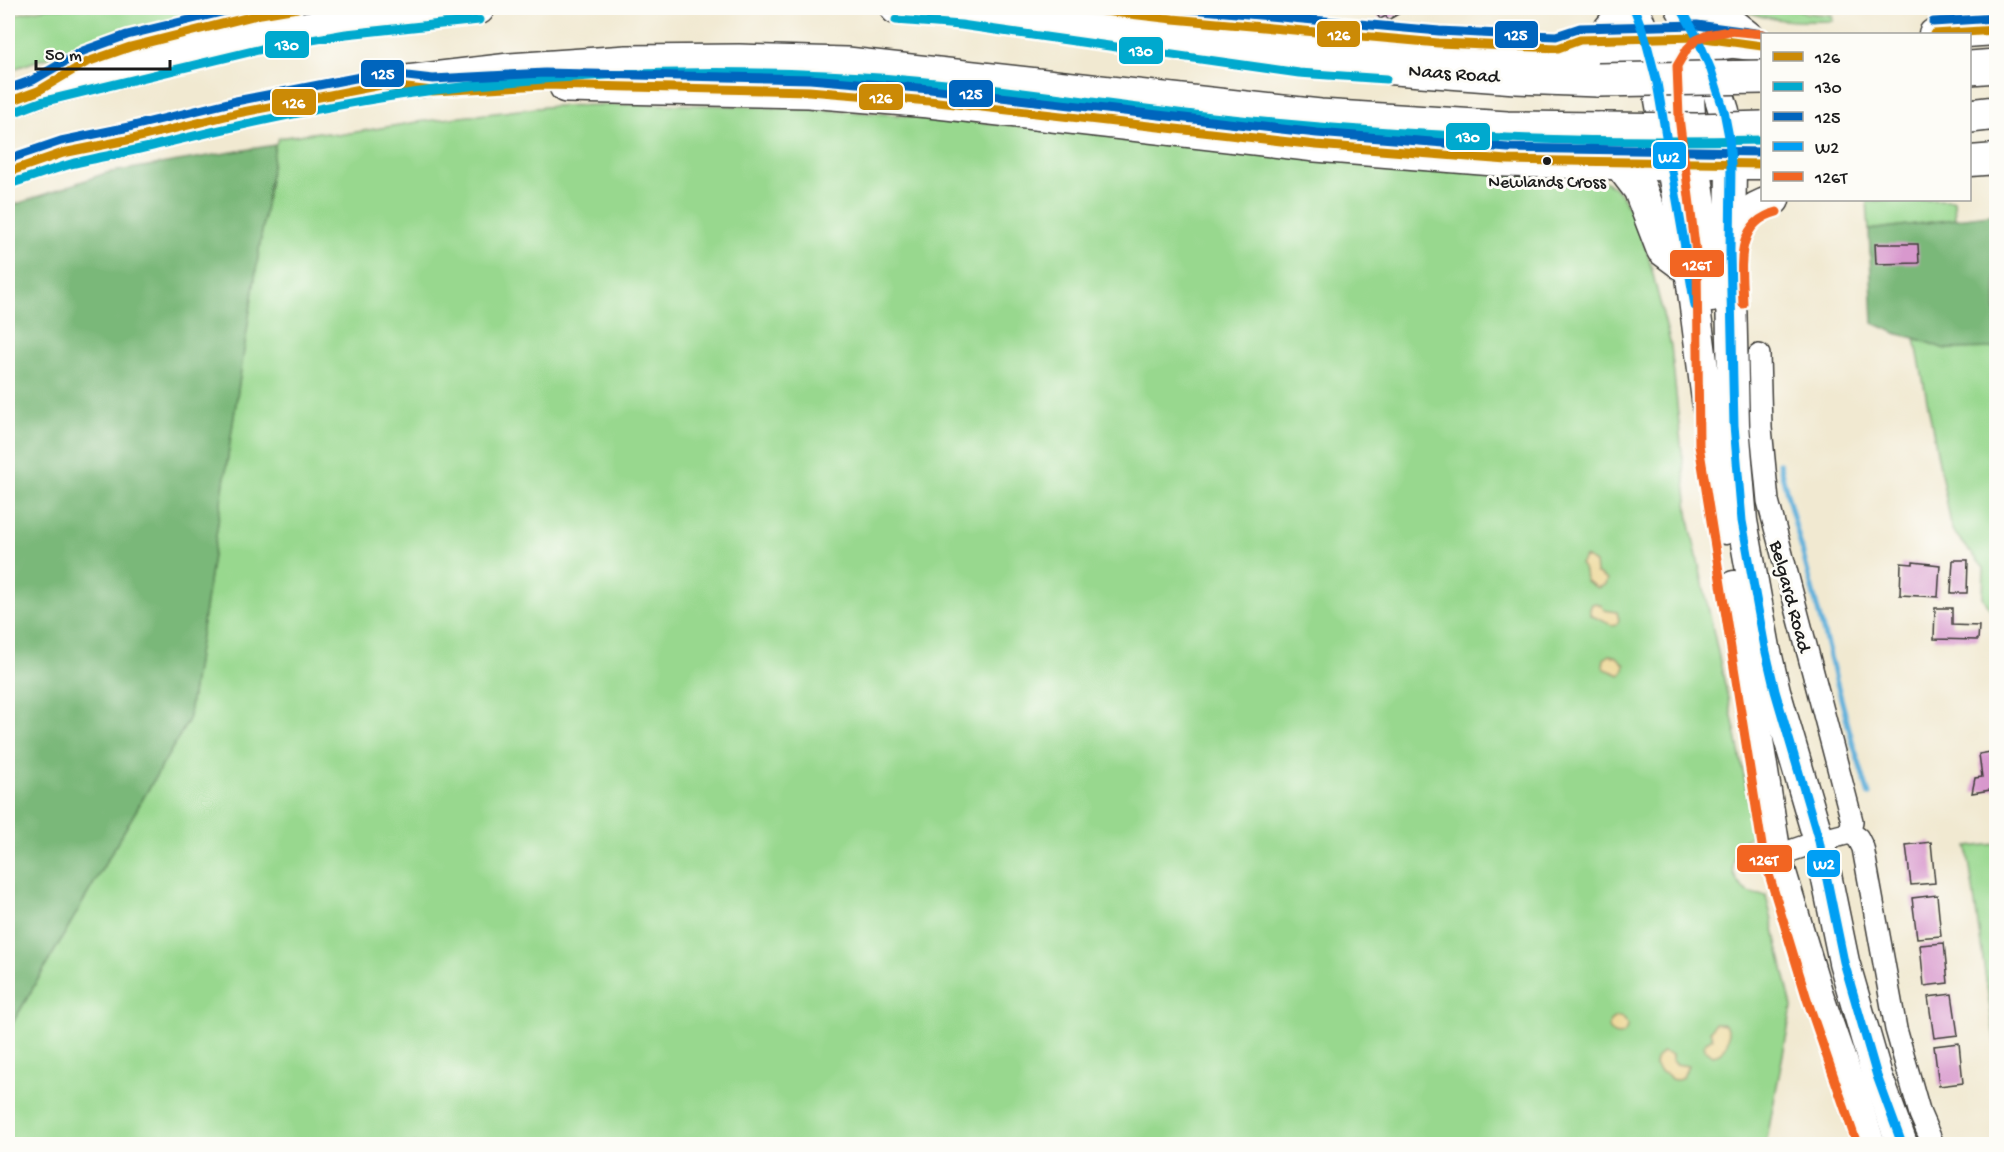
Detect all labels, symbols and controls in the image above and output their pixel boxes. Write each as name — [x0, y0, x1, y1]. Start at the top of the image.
line badge: 126 — [1316, 20, 1361, 48]
line badge: 125 — [1494, 20, 1539, 49]
text: 126 — [1327, 28, 1351, 47]
text: 125 — [1504, 28, 1528, 47]
line badge: 130 — [264, 30, 310, 59]
scale bar — [36, 33, 170, 71]
legend — [1761, 33, 1971, 201]
line badge: 130 — [1118, 36, 1164, 65]
text: 130 — [274, 38, 299, 57]
text: 130 — [1128, 44, 1153, 63]
text: 50 m — [45, 46, 82, 67]
text: 126 — [1814, 49, 1841, 70]
line badge: 125 — [360, 59, 405, 88]
street label: Naas Road — [1408, 61, 1502, 90]
text: 125 — [371, 67, 395, 86]
line badge: 125 — [948, 79, 994, 108]
text: 130 — [1814, 79, 1842, 100]
line badge: 126 — [858, 83, 904, 111]
text: 125 — [959, 87, 983, 106]
line badge: 126 — [271, 88, 317, 116]
text: 126 — [869, 91, 893, 110]
text: 126 — [282, 96, 306, 115]
text: 125 — [1814, 109, 1841, 130]
line badge: 130 — [1445, 122, 1491, 151]
text: 130 — [1455, 130, 1480, 149]
text: W2 — [1815, 139, 1839, 160]
line badge: W2 — [1652, 141, 1687, 170]
text: W2 — [1657, 150, 1680, 169]
marker: Newlands Cross — [1541, 155, 1553, 167]
text: 126T — [1814, 169, 1848, 190]
place label: Newlands Cross — [1488, 173, 1607, 194]
line badge: 126T — [1669, 249, 1725, 278]
text: 126T — [1682, 258, 1713, 277]
street label: Belgard Road — [1762, 538, 1815, 657]
line badge: 126T — [1736, 844, 1793, 873]
line badge: W2 — [1806, 849, 1841, 878]
text: 126T — [1749, 853, 1780, 872]
text: W2 — [1812, 857, 1835, 876]

